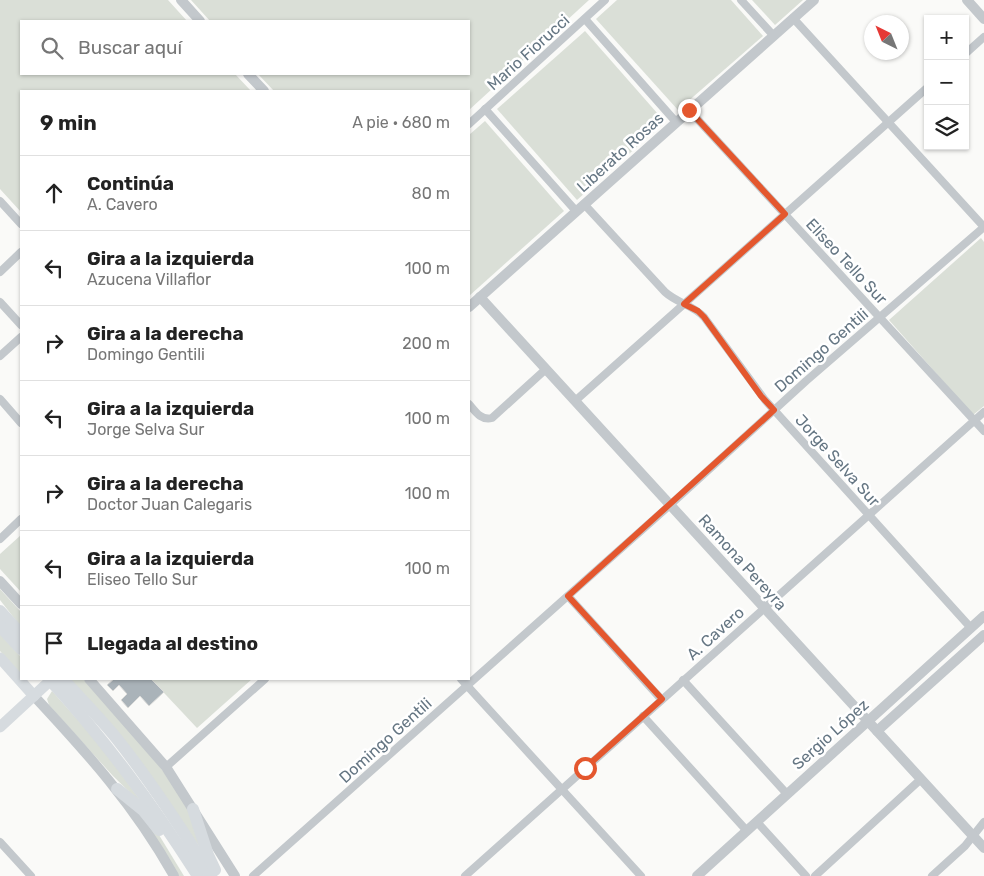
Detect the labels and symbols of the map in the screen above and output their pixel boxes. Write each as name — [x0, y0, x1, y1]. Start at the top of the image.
street label: Mario Fiorucci — [483, 10, 573, 94]
north arrow — [864, 15, 909, 60]
route end — [678, 99, 701, 122]
street label: Liberato Rosas — [573, 108, 668, 196]
street label: Eliseo Tello Sur — [802, 214, 891, 308]
street label: Domingo Gentili — [771, 305, 872, 396]
street label: Jorge Selva Sur — [791, 410, 884, 510]
street label: Ramona Pereyra — [695, 510, 791, 614]
street label: A. Cavero — [683, 603, 748, 664]
street label: Domingo Gentili — [335, 694, 436, 787]
street label: Sergio López — [788, 695, 872, 774]
route start — [574, 757, 597, 780]

